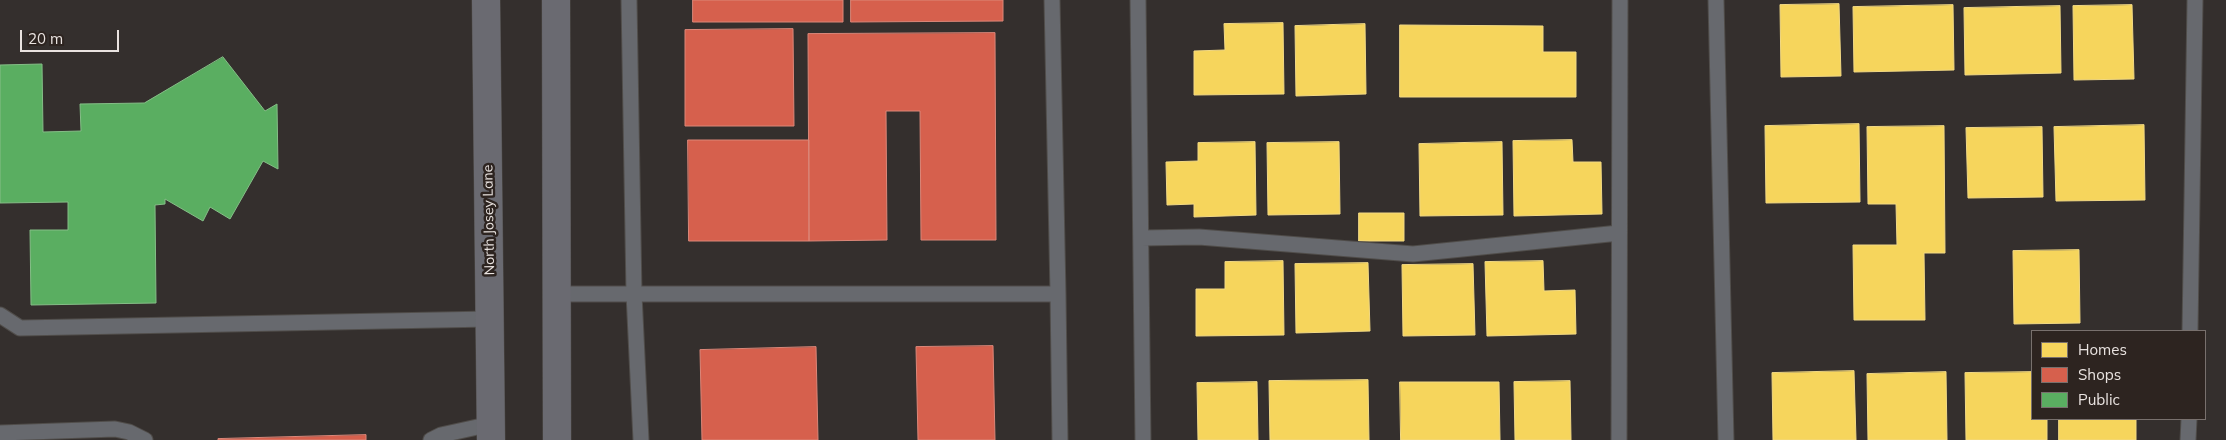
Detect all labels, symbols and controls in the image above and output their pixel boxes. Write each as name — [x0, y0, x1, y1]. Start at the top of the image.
scale bar — [22, 20, 121, 52]
text: 20 m — [28, 29, 63, 48]
street label: North Josey Lane — [480, 165, 498, 275]
legend — [2031, 330, 2206, 420]
text: Homes — [2078, 340, 2127, 359]
text: Shops — [2078, 365, 2121, 384]
text: Public — [2078, 390, 2120, 409]

